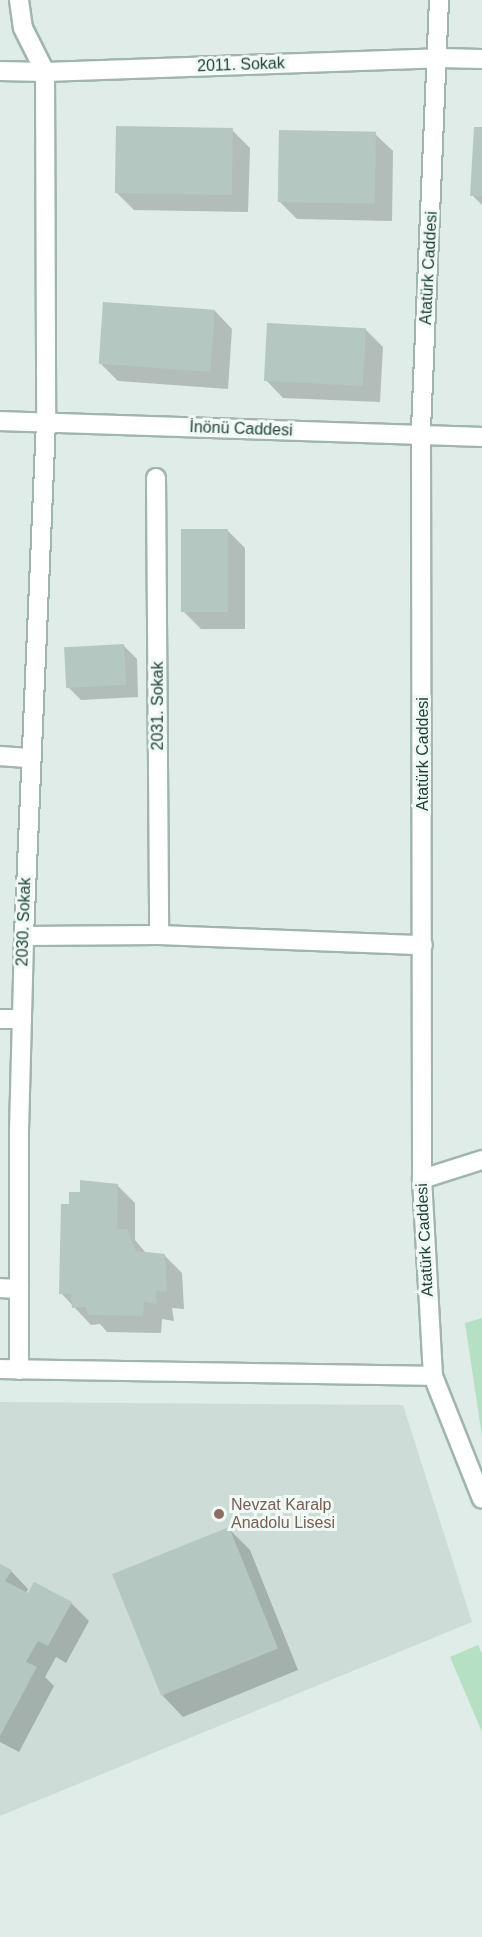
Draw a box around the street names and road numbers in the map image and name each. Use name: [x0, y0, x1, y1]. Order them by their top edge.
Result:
street label: 2011. Sokak: [197, 54, 285, 76]
street label: Atatürk Caddesi: [416, 211, 442, 325]
street label: İnönü Caddesi: [189, 418, 293, 440]
street label: 2031. Sokak: [148, 662, 168, 750]
street label: Atatürk Caddesi: [413, 697, 433, 811]
street label: 2030. Sokak: [13, 877, 35, 967]
street label: Atatürk Caddesi: [412, 1183, 438, 1297]

